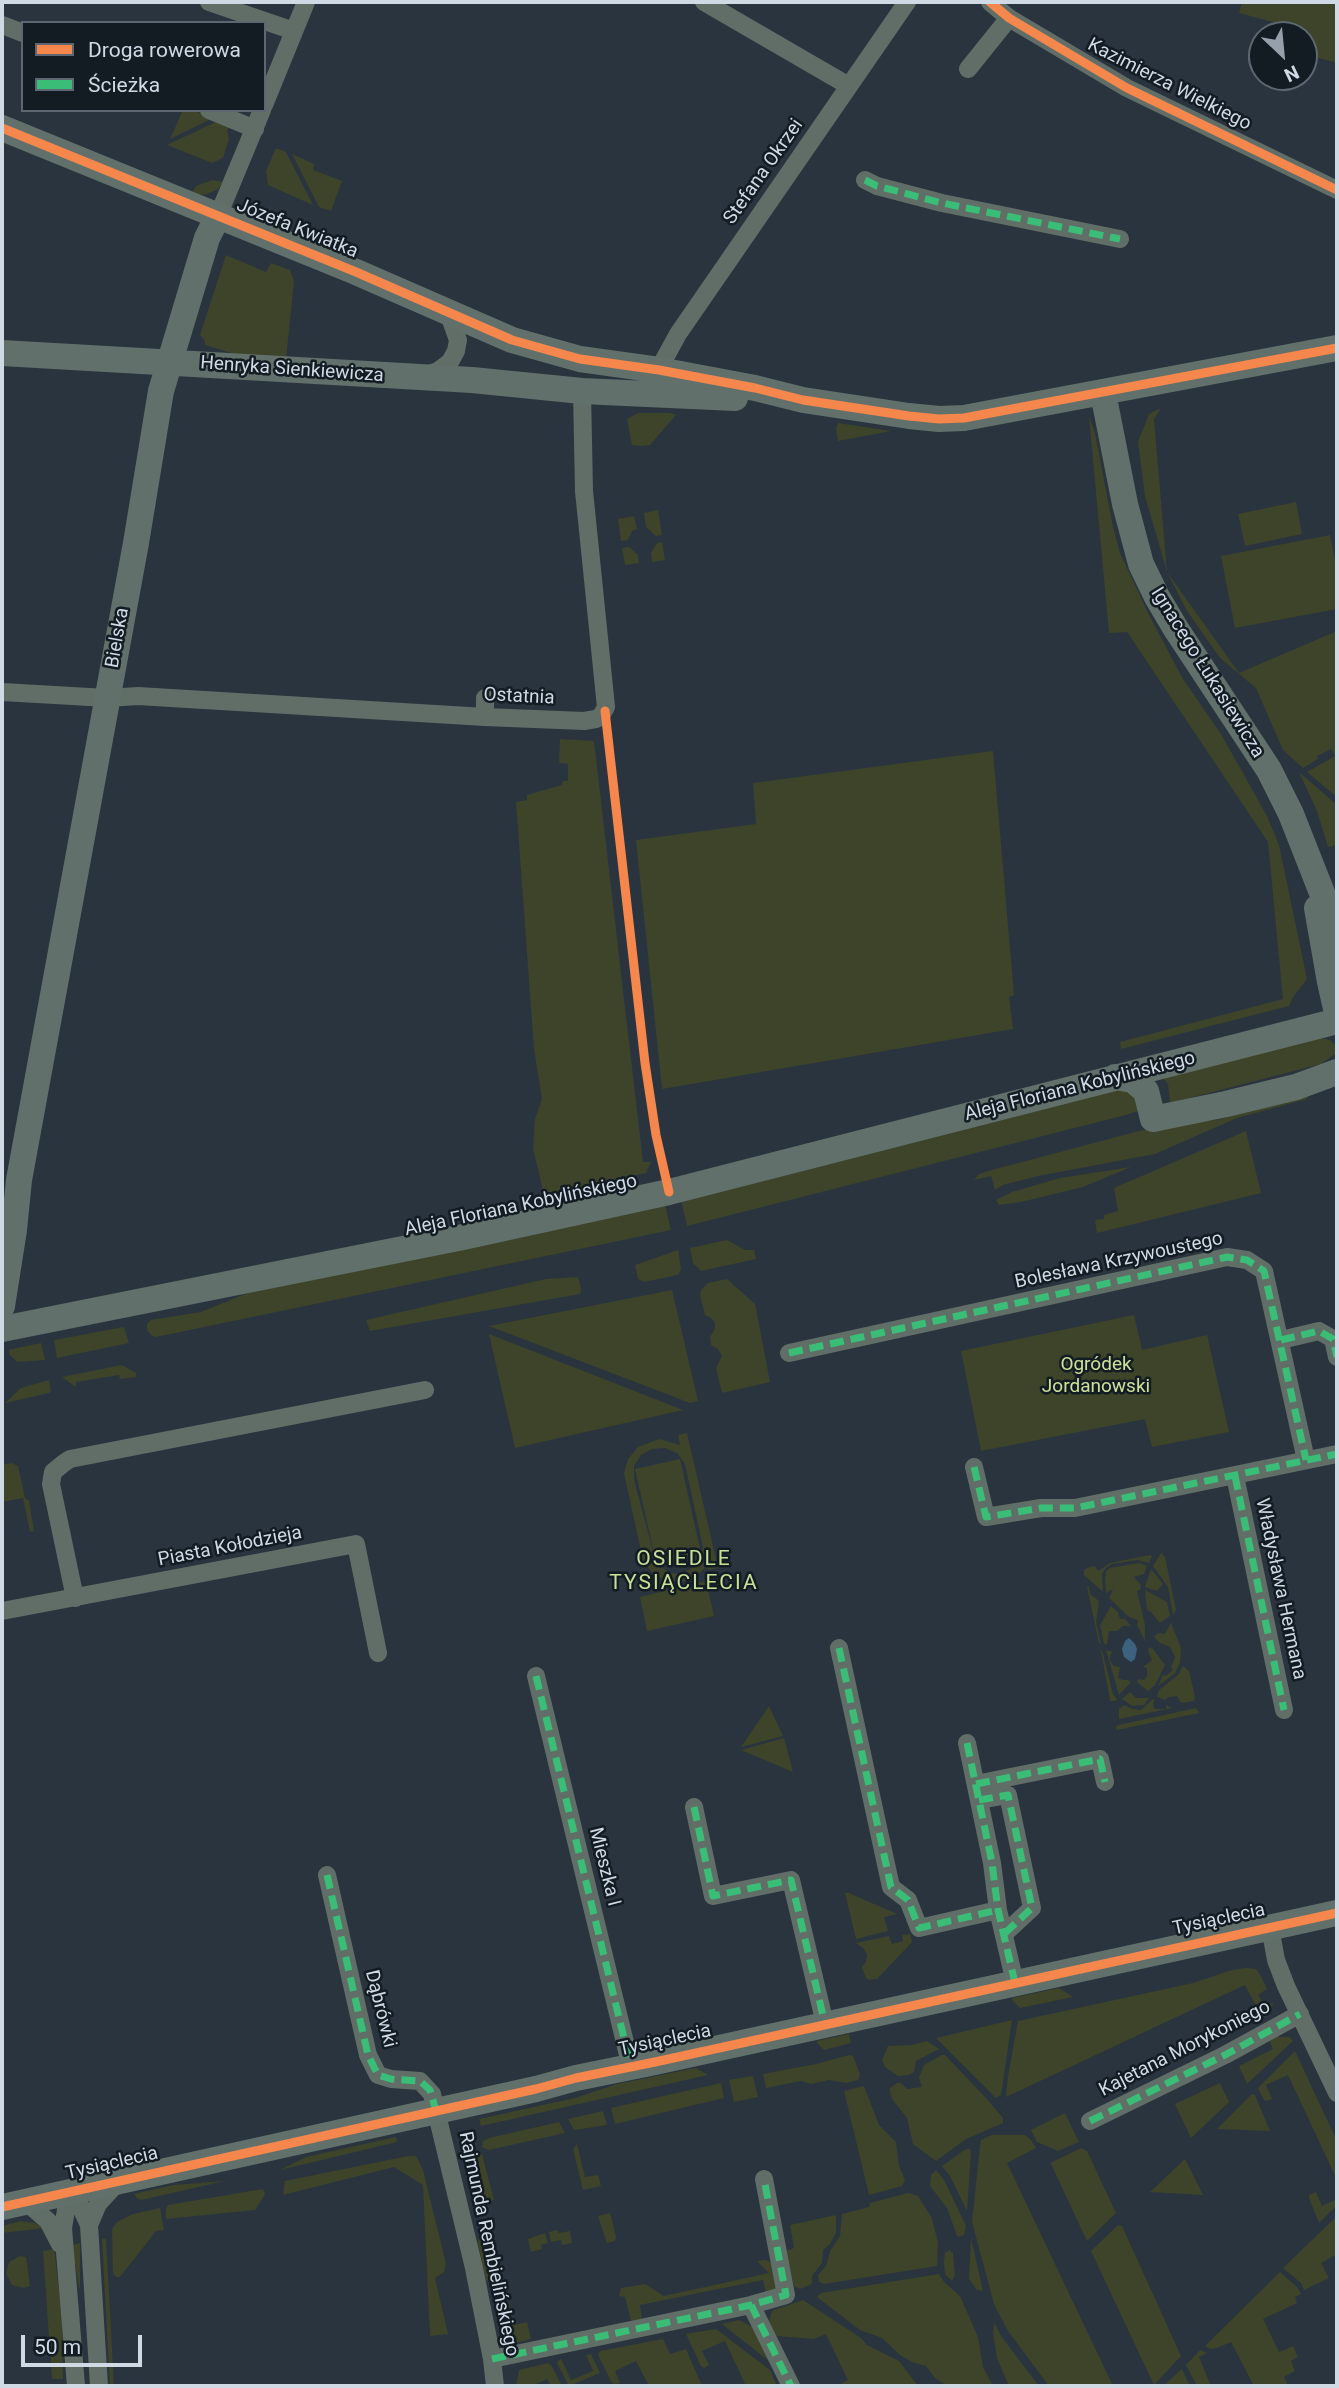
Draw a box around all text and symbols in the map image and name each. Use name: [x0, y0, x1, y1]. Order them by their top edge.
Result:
legend: [21, 21, 266, 112]
north arrow: [1248, 21, 1318, 91]
street label: Kazimierza Wielkiego: [1083, 34, 1255, 136]
text: Droga rowerowa: [88, 38, 241, 62]
text: N: [1280, 60, 1303, 87]
text: Ścieżka: [88, 73, 160, 97]
street label: Stefana Okrzei: [719, 115, 809, 229]
street label: Józefa Kwiatka: [233, 194, 361, 264]
street label: Henryka Sienkiewicza: [200, 352, 384, 388]
street label: Ignacego Łukasiewicza: [1145, 584, 1269, 762]
street label: Bielska: [101, 606, 135, 670]
street label: Ostatnia: [483, 684, 555, 710]
street label: Aleja Floriana Kobylińskiego: [962, 1047, 1198, 1127]
street label: Aleja Floriana Kobylińskiego: [403, 1170, 639, 1242]
street label: Bolesława Krzywoustego: [1013, 1228, 1225, 1294]
park label: Ogródek Jordanowski: [1042, 1354, 1150, 1398]
street label: Władysława Hermana: [1250, 1496, 1310, 1682]
street label: Piasta Kołodzieja: [156, 1522, 304, 1572]
district label: OSIEDLE TYSIĄCLECIA: [611, 1547, 757, 1597]
street label: Mieszka I: [583, 1825, 625, 1909]
street label: Tysiąclecia: [1171, 1899, 1267, 1941]
street label: Dąbrówki: [359, 1968, 401, 2050]
street label: Kajetana Morykoniego: [1096, 1996, 1274, 2102]
street label: Tysiąclecia: [617, 2020, 713, 2062]
street label: Rajmunda Rembielińskiego: [453, 2130, 523, 2358]
street label: Tysiąclecia: [64, 2142, 160, 2186]
scale bar: [24, 2322, 145, 2366]
text: 50 m: [34, 2335, 81, 2359]

